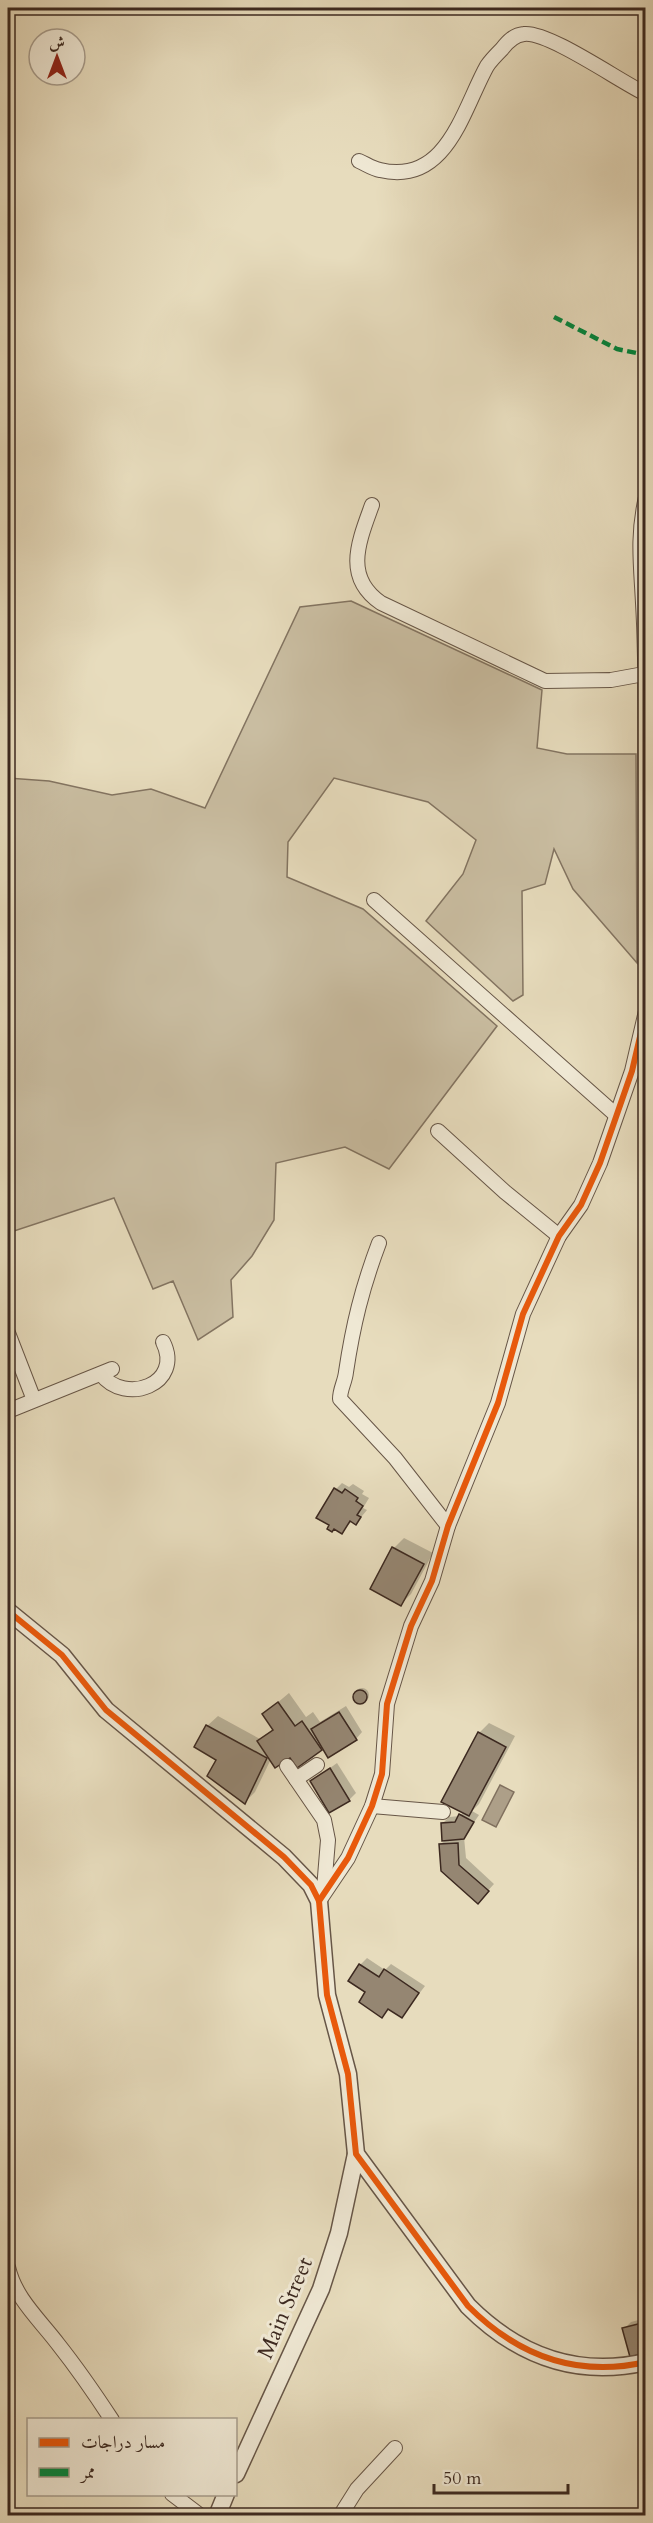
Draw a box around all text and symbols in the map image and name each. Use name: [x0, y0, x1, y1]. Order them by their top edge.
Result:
north arrow: [27, 27, 87, 87]
text: ش: [49, 32, 65, 54]
street label: Main Street: [250, 2253, 320, 2363]
legend: [27, 2418, 237, 2496]
text: مسار دراجات: [81, 2430, 165, 2455]
scale bar: [434, 2457, 568, 2495]
text: ممر: [79, 2460, 95, 2485]
text: 50 m: [443, 2466, 482, 2491]

